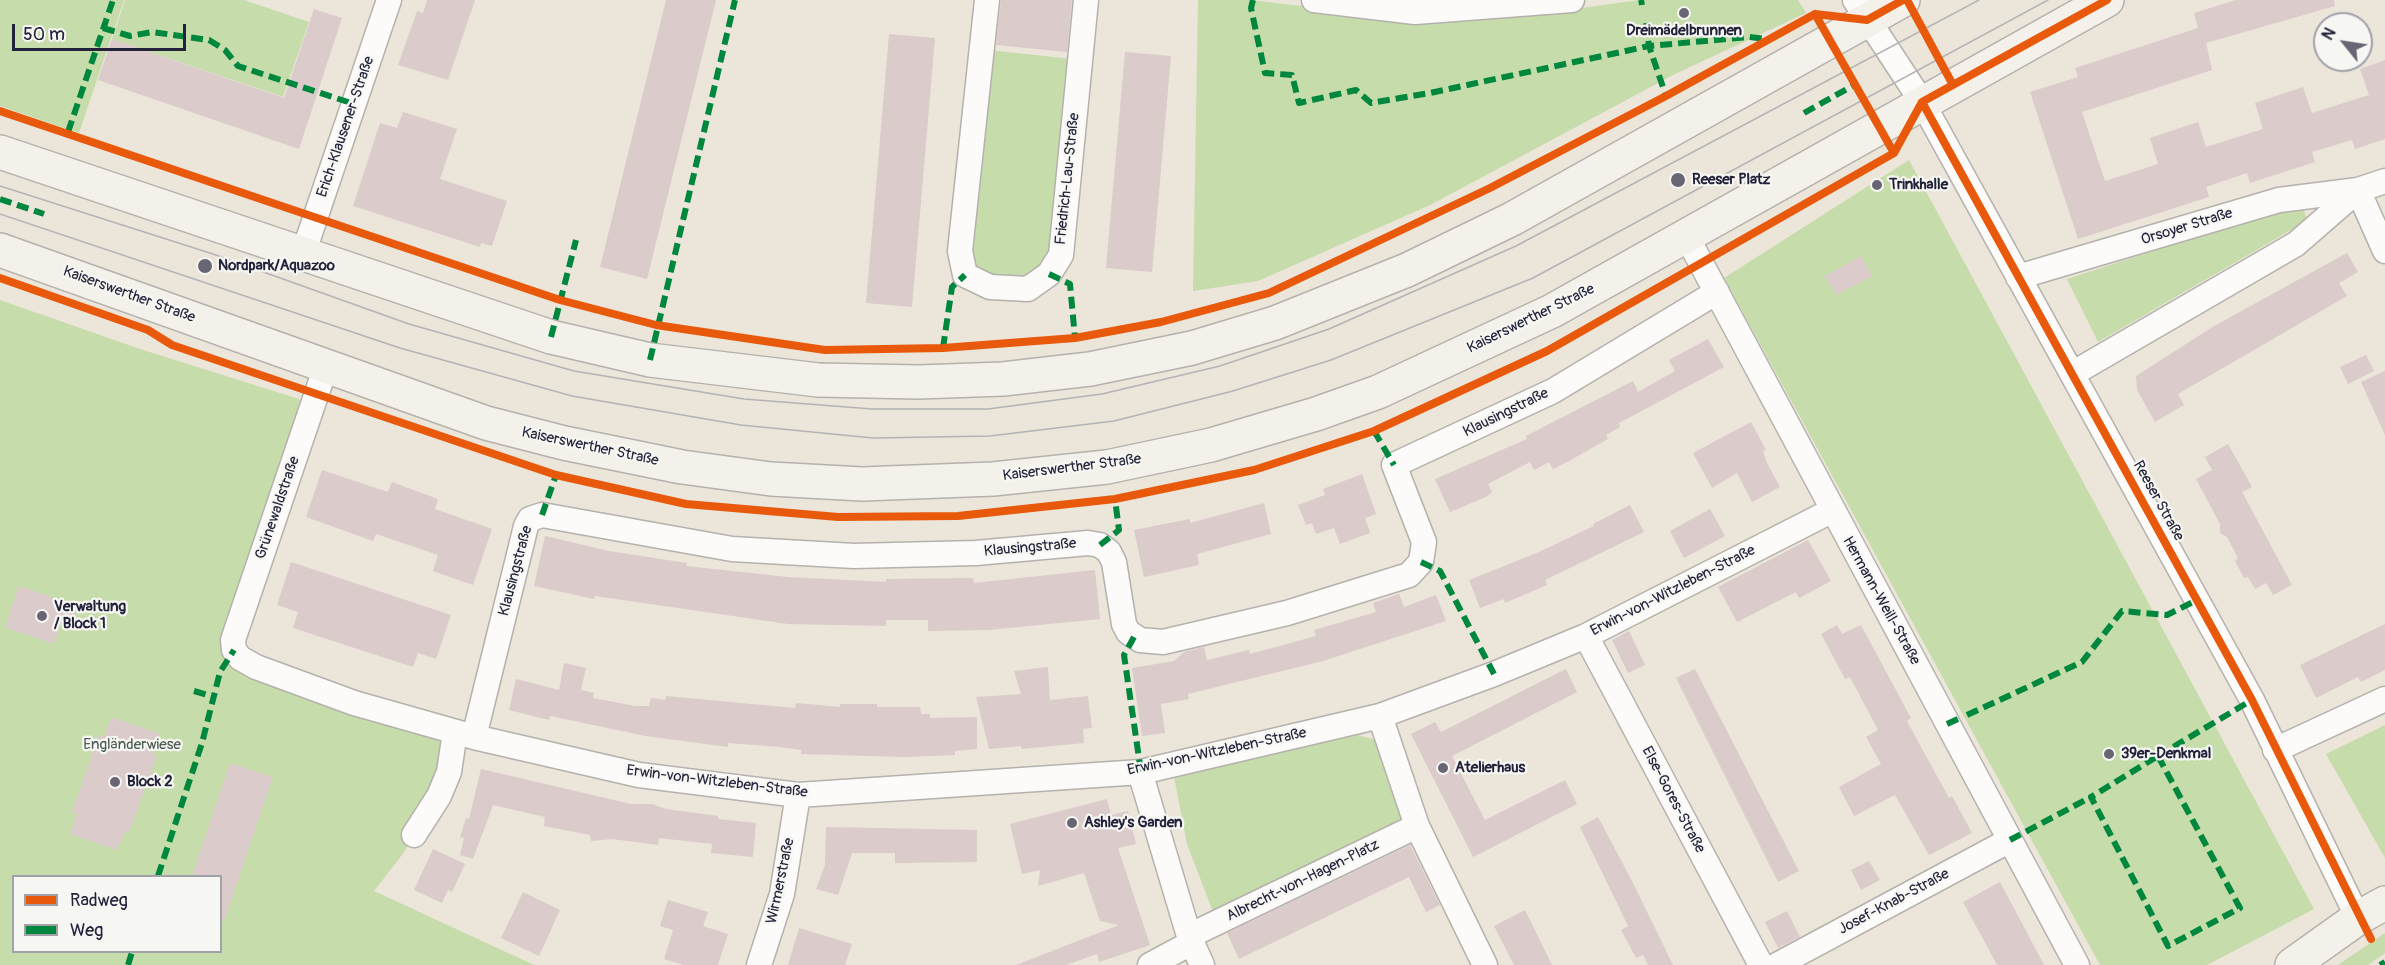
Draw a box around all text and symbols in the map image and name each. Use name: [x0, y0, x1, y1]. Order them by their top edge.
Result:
marker: Dreimädelbrunnen: [1677, 6, 1691, 20]
scale bar: [15, 12, 189, 50]
north arrow: [2313, 12, 2373, 72]
place label: Dreimädelbrunnen: [1626, 22, 1742, 40]
text: 50 m: [23, 23, 65, 46]
text: N: [2318, 24, 2341, 44]
street label: Erich-Klausener-Straße: [313, 54, 379, 200]
street label: Friedrich-Lau-Straße: [1052, 112, 1084, 246]
marker: Reeser Platz: [1669, 171, 1687, 189]
place label: Reeser Platz: [1692, 171, 1770, 189]
place label: Trinkhalle: [1889, 176, 1948, 194]
marker: Trinkhalle: [1870, 178, 1884, 192]
street label: Orsoyer Straße: [2139, 205, 2235, 249]
marker: Nordpark/Aquazoo: [196, 257, 214, 275]
place label: Nordpark/Aquazoo: [218, 257, 335, 275]
street label: Kaiserswerther Straße: [60, 263, 198, 327]
street label: Kaiserswerther Straße: [1464, 280, 1598, 358]
street label: Klausingstraße: [1460, 385, 1552, 441]
street label: Kaiserswerther Straße: [520, 424, 660, 470]
street label: Kaiserswerther Straße: [1002, 451, 1142, 485]
street label: Grünewaldstraße: [252, 454, 304, 562]
street label: Reeser Straße: [2129, 458, 2187, 544]
street label: Klausingstraße: [495, 524, 537, 618]
street label: Hermann-Weill-Straße: [1838, 534, 1924, 668]
street label: Klausingstraße: [983, 535, 1077, 561]
street label: Erwin-von-Witzleben-Straße: [1588, 542, 1758, 640]
place label: Verwaltung / Block 1: [54, 598, 126, 633]
marker: Verwaltung / Block 1: [35, 609, 49, 623]
street label: Erwin-von-Witzleben-Straße: [1126, 724, 1308, 780]
park label: Engländerwiese: [83, 736, 181, 754]
street label: Else-Gores-Straße: [1637, 744, 1709, 856]
place label: 39er-Denkmal: [2121, 745, 2211, 763]
marker: 39er-Denkmal: [2102, 747, 2116, 761]
place label: Atelierhaus: [1455, 759, 1525, 777]
marker: Atelierhaus: [1436, 761, 1450, 775]
street label: Erwin-von-Witzleben-Straße: [625, 762, 809, 802]
place label: Block 2: [127, 773, 173, 791]
marker: Block 2: [108, 775, 122, 789]
place label: Ashley's Garden: [1084, 814, 1183, 832]
marker: Ashley's Garden: [1065, 816, 1079, 830]
street label: Wirmerstraße: [763, 836, 799, 926]
street label: Albrecht-von-Hagen-Platz: [1224, 836, 1382, 926]
street label: Josef-Knab-Straße: [1836, 865, 1952, 939]
legend: [12, 875, 222, 953]
text: Radweg: [70, 889, 128, 912]
text: Weg: [70, 919, 103, 942]

